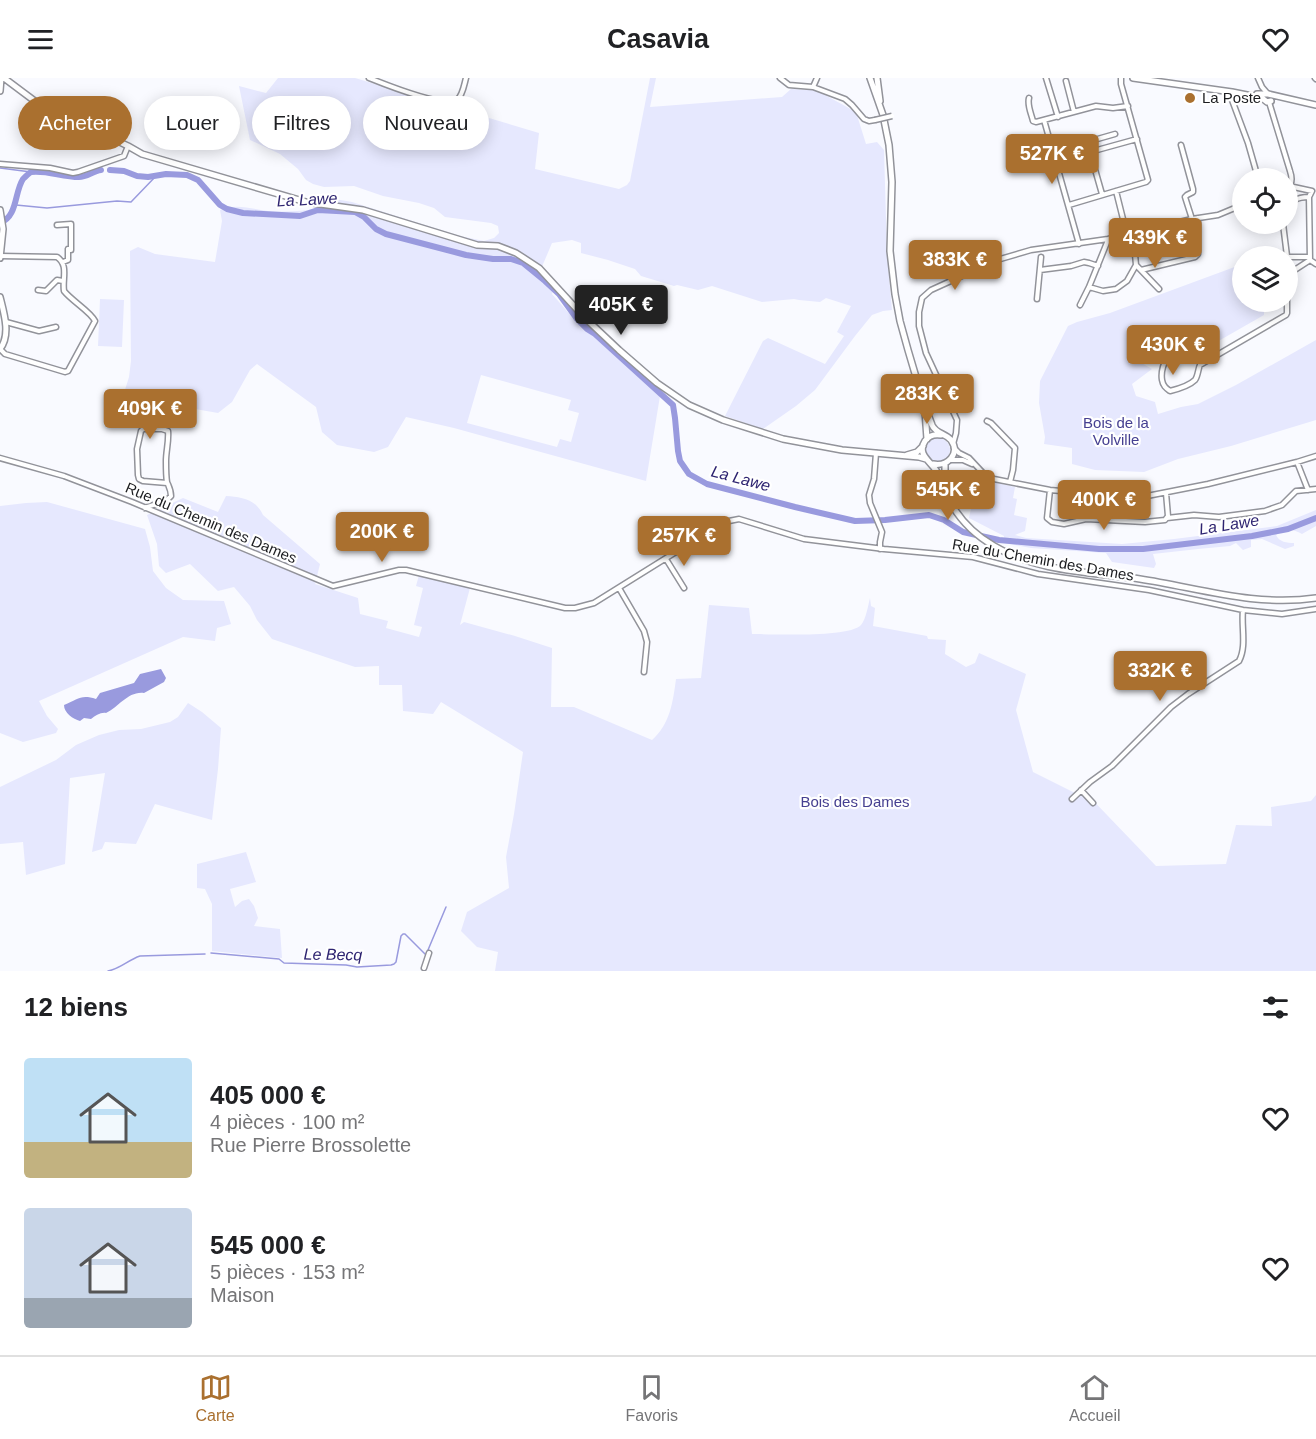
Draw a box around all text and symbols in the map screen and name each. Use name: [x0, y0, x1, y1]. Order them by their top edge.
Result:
icon: menu: [24, 23, 57, 56]
icon: heart: [1259, 23, 1292, 56]
text: Casavia: [607, 24, 709, 54]
place label: La Poste: [1202, 89, 1261, 106]
marker: La Poste: [1183, 91, 1197, 105]
chip: Acheter: [18, 96, 132, 150]
chip: Louer: [144, 96, 240, 150]
chip: Filtres: [252, 96, 351, 150]
chip: Nouveau: [363, 96, 489, 150]
pin: 527K €: [1003, 134, 1101, 185]
text: 527K €: [1020, 142, 1084, 164]
map controls: [1232, 168, 1298, 312]
button: locate: [1232, 168, 1298, 234]
water label: La Lawe: [276, 189, 338, 210]
pin: 439K €: [1106, 218, 1204, 269]
text: 439K €: [1123, 226, 1187, 248]
pin: 383K €: [906, 240, 1004, 291]
button: layers: [1232, 246, 1298, 312]
text: 383K €: [923, 248, 987, 270]
pin: 405K €: [572, 285, 670, 336]
text: 405K €: [589, 293, 653, 315]
pin: 430K €: [1124, 325, 1222, 376]
text: 430K €: [1141, 333, 1205, 355]
pin: 283K €: [878, 374, 976, 425]
text: 283K €: [895, 382, 959, 404]
pin: 409K €: [101, 389, 199, 440]
text: 409K €: [118, 397, 182, 419]
park label: Bois de la Volville: [1083, 414, 1150, 448]
water label: La Lawe: [709, 462, 772, 495]
pin: 545K €: [899, 470, 997, 521]
text: 545K €: [916, 478, 980, 500]
street label: Rue du Chemin des Dames: [123, 479, 299, 566]
pin: 400K €: [1055, 480, 1153, 531]
text: 400K €: [1072, 488, 1136, 510]
water label: La Lawe: [1198, 511, 1260, 538]
pin: 200K €: [333, 512, 431, 563]
pin: 257K €: [635, 516, 733, 567]
text: 200K €: [350, 520, 414, 542]
text: 257K €: [652, 524, 716, 546]
street label: Rue du Chemin des Dames: [951, 535, 1135, 584]
pin: 332K €: [1111, 651, 1209, 702]
text: 332K €: [1128, 659, 1192, 681]
park label: Bois des Dames: [800, 793, 910, 810]
water label: Le Becq: [303, 945, 363, 964]
icon: filters: [1259, 991, 1292, 1024]
text: 12 biens: [24, 992, 128, 1022]
text: 405 000 €: [210, 1080, 326, 1110]
icon: home: [72, 1082, 144, 1154]
icon: heart: [1259, 1102, 1292, 1135]
text: 4 pièces · 100 m²: [210, 1111, 365, 1133]
text: Rue Pierre Brossolette: [210, 1134, 411, 1156]
text: 545 000 €: [210, 1230, 326, 1260]
icon: home: [72, 1232, 144, 1304]
icon: heart: [1259, 1252, 1292, 1285]
text: 5 pièces · 153 m²: [210, 1261, 365, 1283]
text: Maison: [210, 1284, 274, 1306]
tab: Carte: [195, 1371, 235, 1425]
tab: Favoris: [626, 1371, 678, 1425]
tab: Accueil: [1069, 1371, 1121, 1425]

